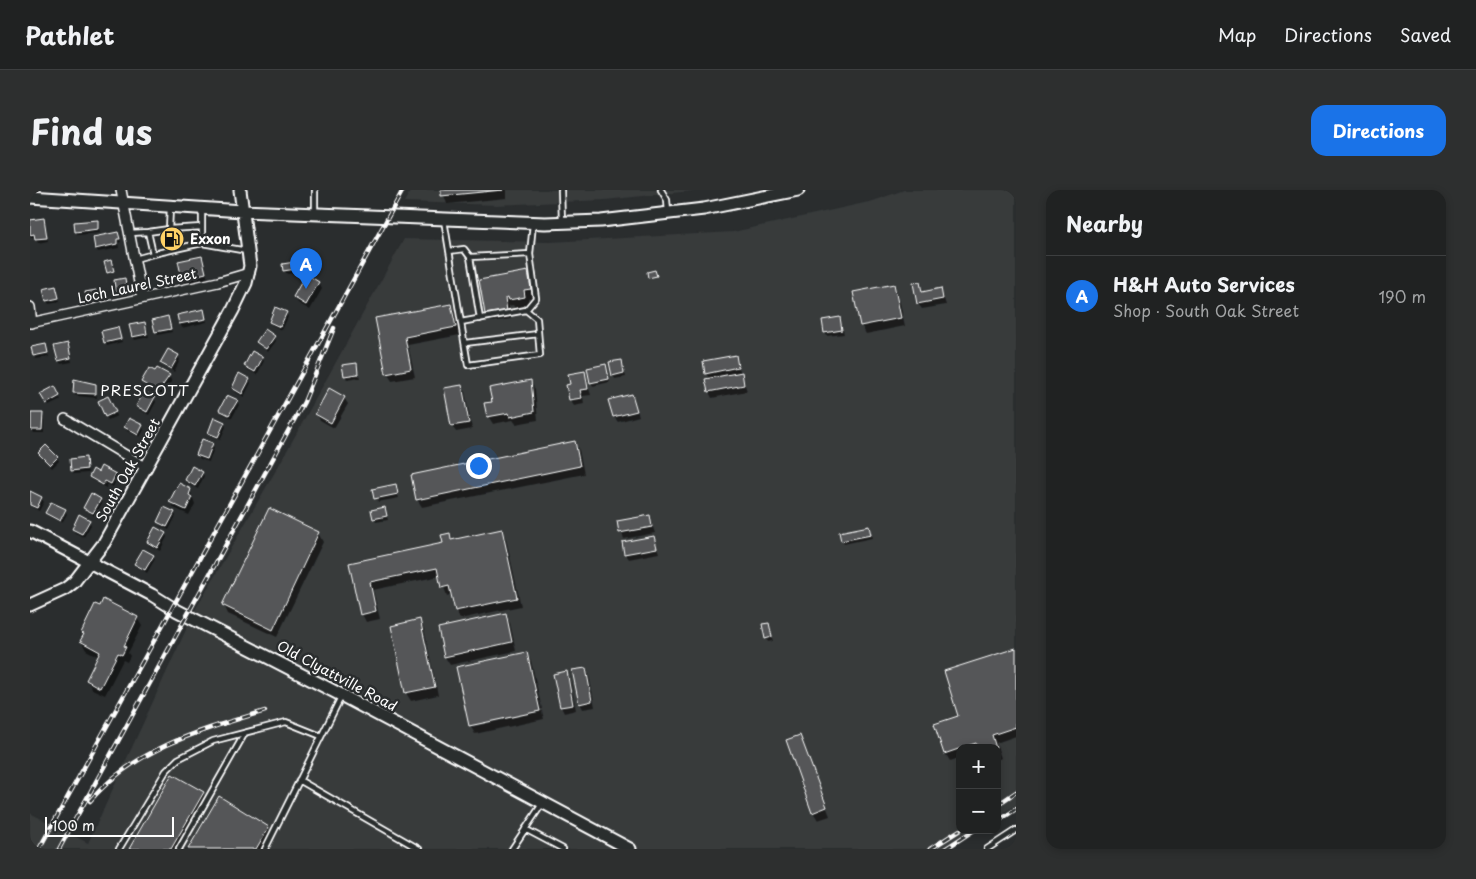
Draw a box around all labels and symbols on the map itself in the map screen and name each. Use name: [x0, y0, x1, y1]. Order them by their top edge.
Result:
fuel station icon: Exxon: [159, 226, 185, 252]
place label: Exxon: [190, 228, 231, 249]
pin: A: [290, 248, 322, 289]
street label: Loch Laurel Street: [75, 263, 199, 308]
district label: PRESCOTT: [100, 378, 190, 401]
street label: South Oak Street: [90, 414, 165, 525]
your location: [466, 453, 492, 479]
street label: Old Clyattville Road: [273, 635, 401, 716]
scale bar: [45, 814, 174, 837]

